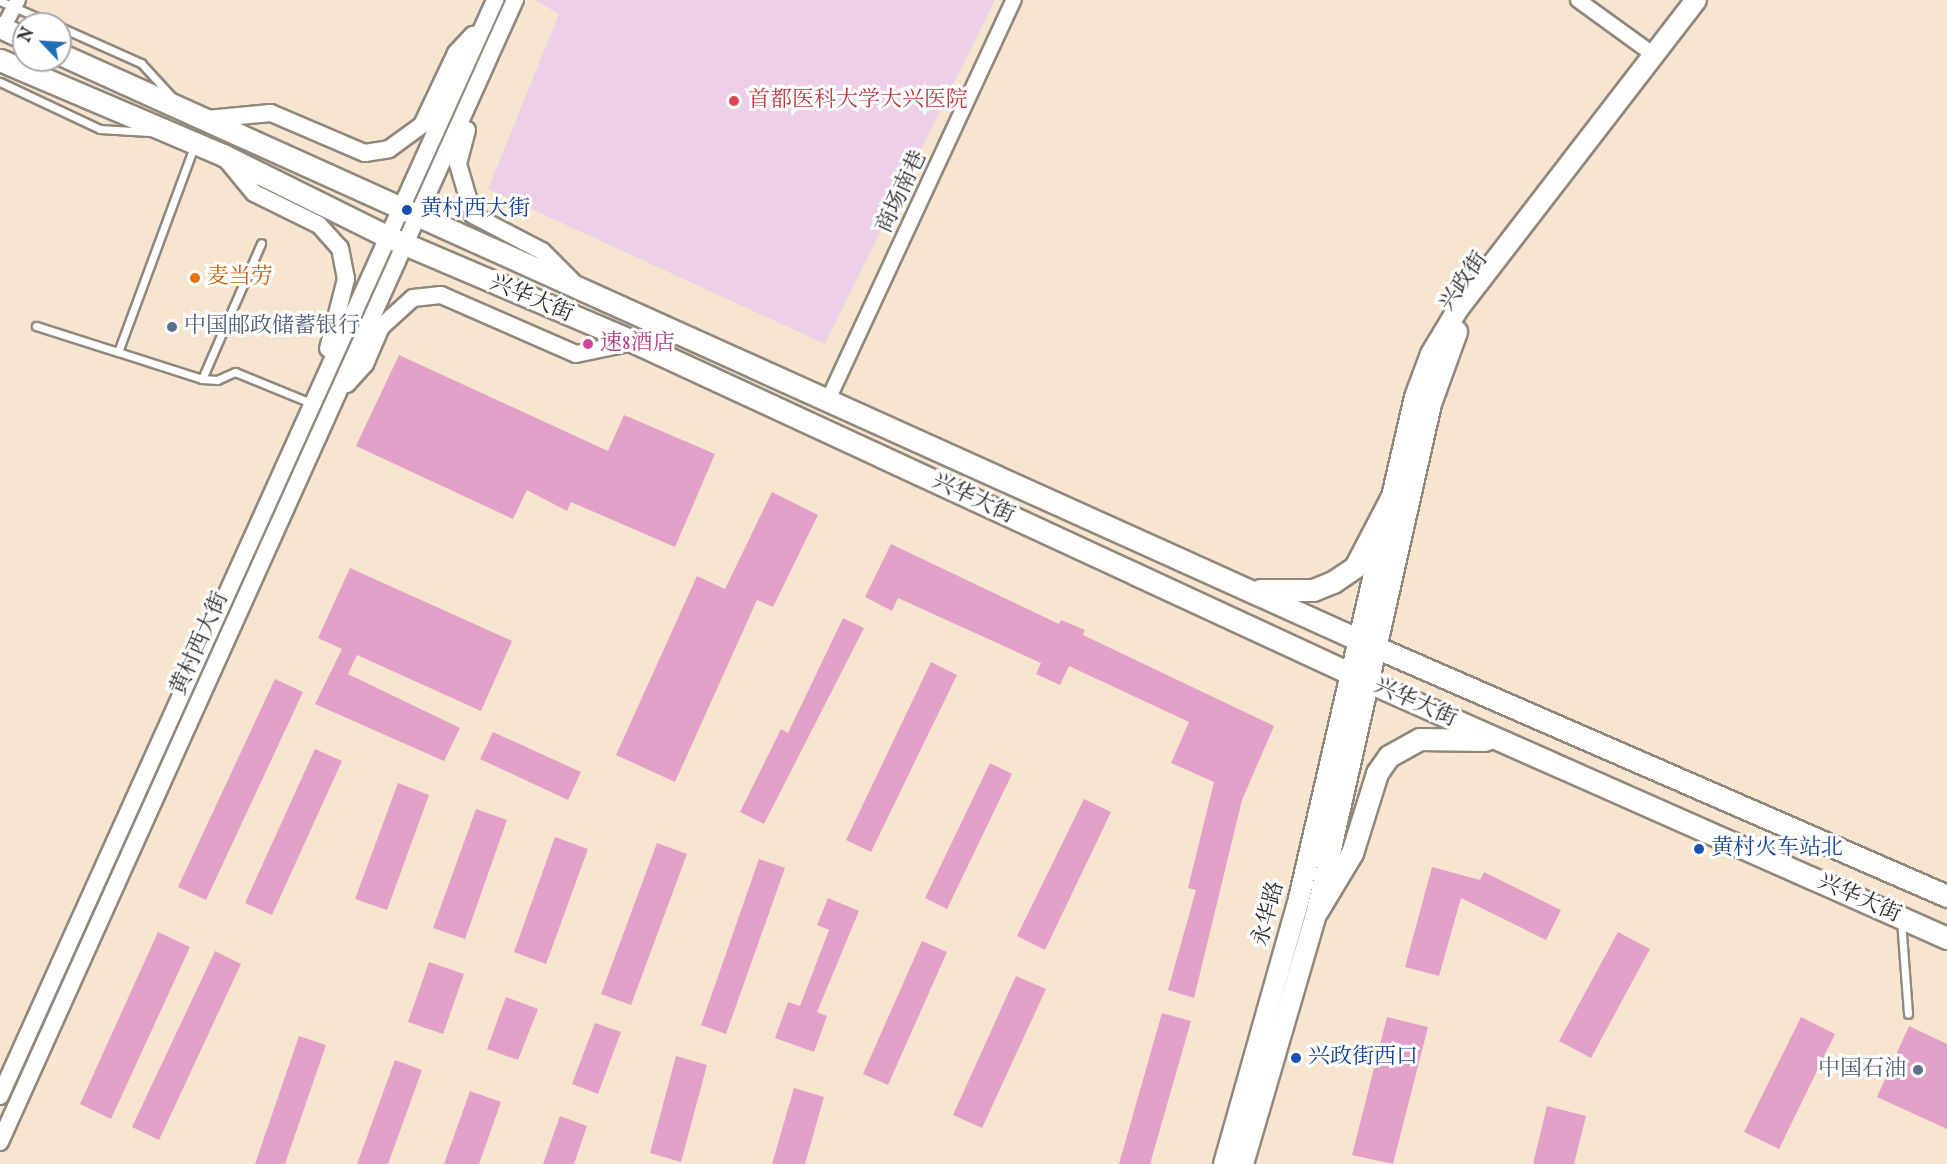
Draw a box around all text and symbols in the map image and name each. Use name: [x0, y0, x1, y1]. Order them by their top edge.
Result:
north arrow: [12, 12, 72, 72]
text: N: [16, 25, 39, 46]
place label: 首都医科大学大兴医院: [748, 88, 968, 114]
marker: 首都医科大学大兴医院: [725, 92, 743, 110]
street label: 商场南巷: [871, 147, 933, 237]
place label: 黄村西大街: [420, 197, 530, 223]
marker: 黄村西大街: [398, 201, 416, 219]
street label: 兴政街: [1434, 247, 1494, 317]
place label: 麦当劳: [207, 265, 273, 291]
street label: 兴华大街: [485, 270, 577, 328]
marker: 麦当劳: [188, 271, 202, 285]
place label: 中国邮政储蓄银行: [184, 314, 360, 340]
marker: 中国邮政储蓄银行: [165, 320, 179, 334]
place label: 速8酒店: [600, 331, 675, 357]
marker: 速8酒店: [581, 337, 595, 351]
street label: 兴华大街: [928, 468, 1018, 530]
street label: 黄村西大街: [166, 588, 234, 700]
street label: 兴华大街: [1369, 673, 1461, 733]
place label: 黄村火车站北: [1711, 836, 1843, 862]
marker: 黄村火车站北: [1692, 842, 1706, 856]
street label: 兴华大街: [1813, 869, 1905, 929]
street label: 永华路: [1248, 879, 1290, 949]
place label: 兴政街西口: [1308, 1045, 1418, 1071]
marker: 兴政街西口: [1289, 1051, 1303, 1065]
place label: 中国石油: [1818, 1057, 1906, 1083]
marker: 中国石油: [1911, 1063, 1925, 1077]

